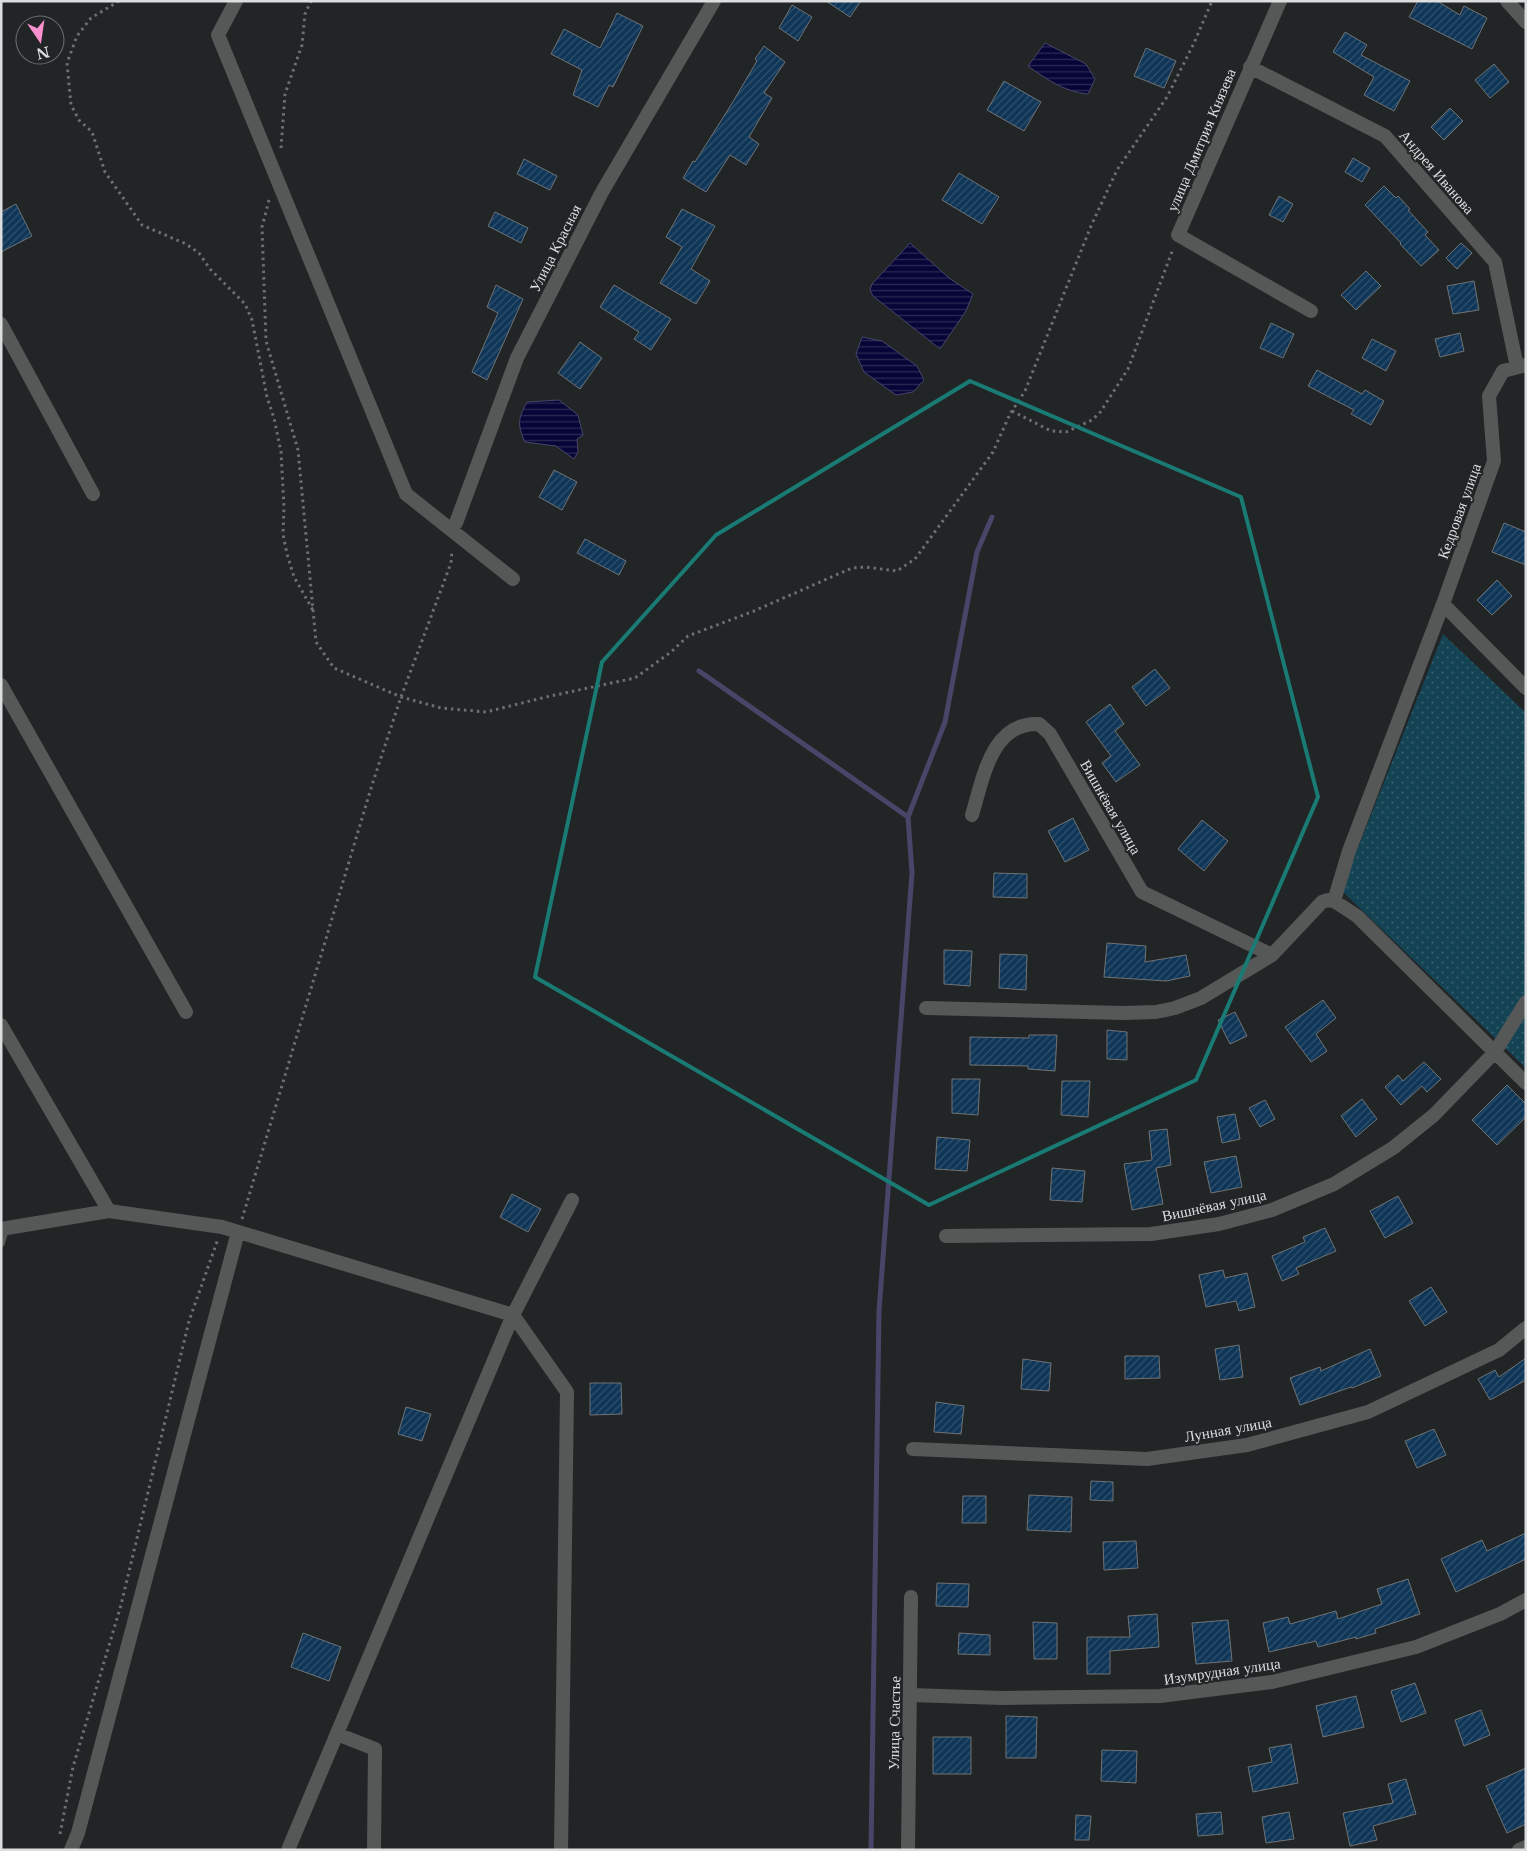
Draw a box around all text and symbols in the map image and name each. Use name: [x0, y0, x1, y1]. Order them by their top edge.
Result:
north arrow: [15, 15, 65, 65]
text: N: [34, 42, 51, 63]
street label: улица Дмитрия Князева: [1162, 65, 1240, 214]
street label: Андрея Иванова: [1395, 126, 1479, 218]
street label: Улица Красная: [525, 201, 585, 295]
street label: Кедровая улица: [1433, 460, 1485, 561]
street label: Вишнёвая улица: [1076, 756, 1146, 858]
street label: Вишнёвая улица: [1160, 1185, 1268, 1225]
street label: Лунная улица: [1183, 1412, 1273, 1446]
street label: Изумрудная улица: [1162, 1653, 1282, 1689]
street label: Улица Счастье: [884, 1675, 904, 1770]

